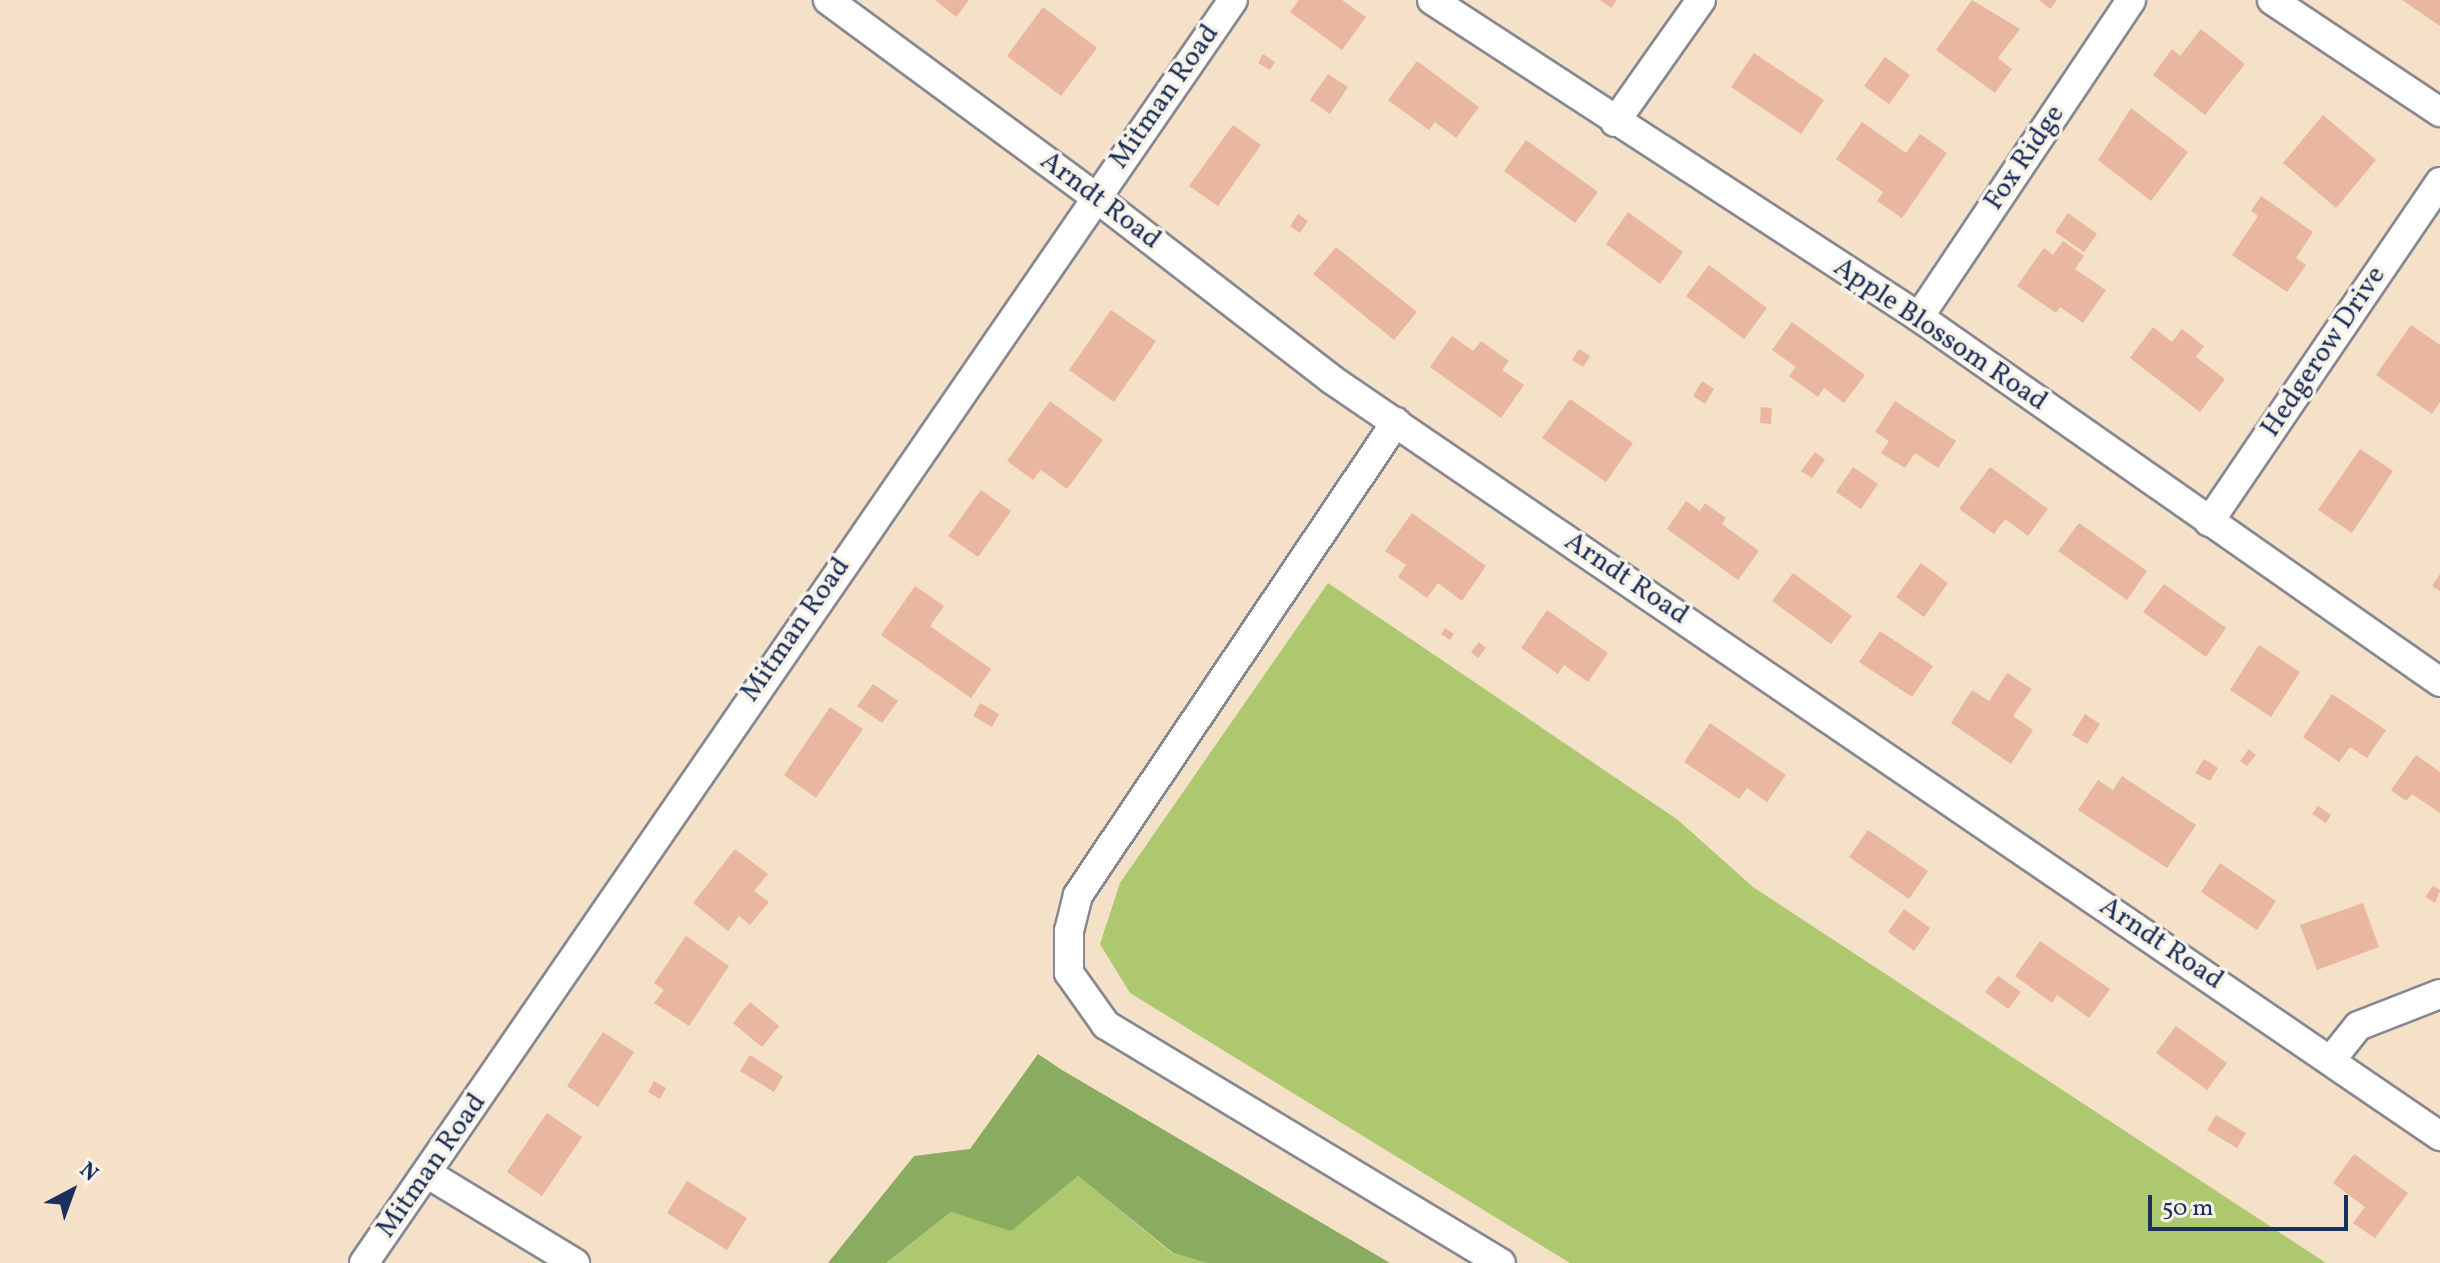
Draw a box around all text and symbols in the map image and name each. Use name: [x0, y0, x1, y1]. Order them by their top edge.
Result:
street label: Mitman Road: [1103, 18, 1227, 176]
street label: Fox Ridge: [1978, 99, 2072, 217]
street label: Arndt Road: [1033, 145, 1167, 257]
street label: Apple Blossom Road: [1827, 251, 2053, 419]
street label: Hedgerow Drive: [2254, 260, 2394, 444]
street label: Arndt Road: [1557, 525, 1695, 633]
street label: Mitman Road: [734, 551, 858, 709]
street label: Arndt Road: [2092, 890, 2230, 998]
street label: Mitman Road: [370, 1087, 494, 1245]
north arrow: [32, 1151, 112, 1231]
text: N: [72, 1156, 104, 1189]
scale bar: [2152, 1179, 2352, 1229]
text: 50 m: [2162, 1192, 2214, 1226]

